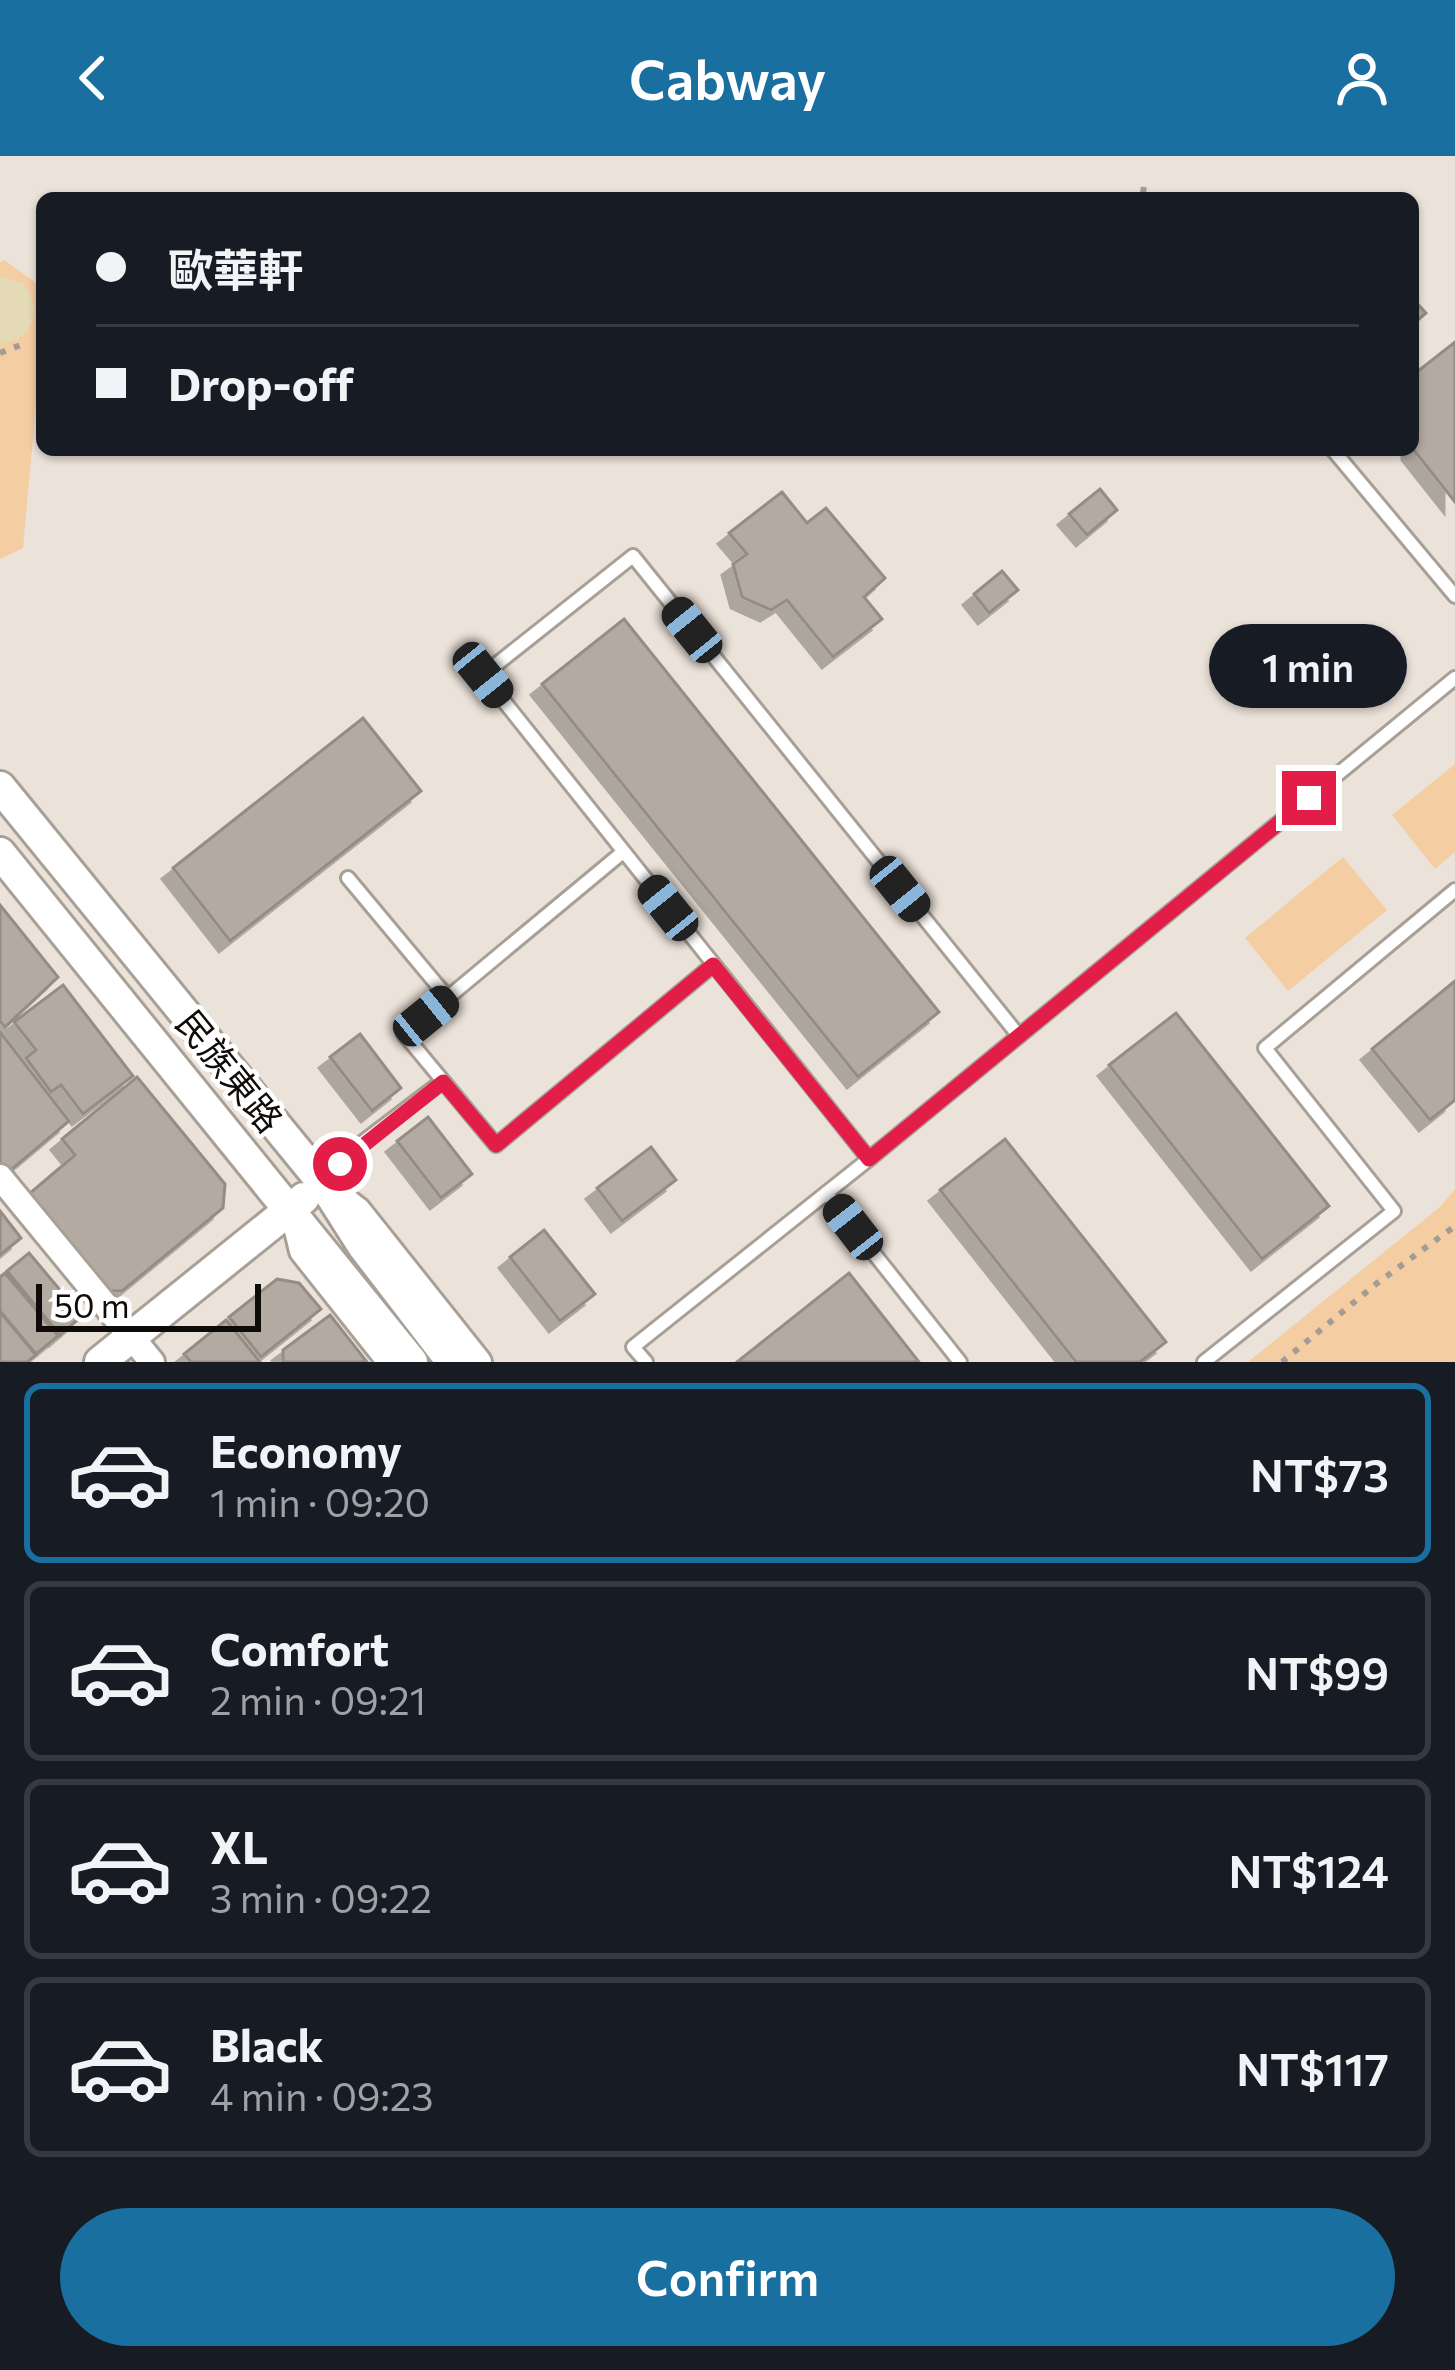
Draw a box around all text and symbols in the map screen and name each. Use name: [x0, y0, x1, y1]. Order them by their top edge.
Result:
icon: back: [60, 45, 126, 111]
text: Cabway: [629, 45, 826, 111]
icon: person: [1329, 45, 1395, 111]
text: 歐華軒: [168, 241, 303, 296]
text: Drop-off: [168, 355, 354, 410]
car: [655, 591, 729, 669]
callout: 1 min: [1210, 624, 1408, 708]
car: [446, 636, 520, 714]
text: 1 min: [1262, 642, 1354, 690]
route end: [1282, 771, 1336, 825]
car: [863, 850, 937, 928]
car: [631, 869, 705, 947]
car: [387, 979, 465, 1053]
street label: 民族東路: [169, 1000, 293, 1140]
route start: [313, 1137, 367, 1191]
car: [817, 1188, 889, 1266]
scale bar: [36, 1278, 261, 1331]
text: 50 m: [54, 1284, 130, 1325]
icon: car: [66, 1419, 174, 1527]
text: Economy: [210, 1422, 402, 1477]
text: NT$73: [1250, 1446, 1389, 1501]
text: 1 min · 09:20: [210, 1477, 430, 1525]
icon: car: [66, 1617, 174, 1725]
text: Comfort: [210, 1620, 389, 1675]
text: NT$99: [1245, 1644, 1389, 1699]
text: 2 min · 09:21: [210, 1675, 426, 1723]
icon: car: [66, 1815, 174, 1923]
text: XL: [210, 1818, 268, 1873]
text: NT$124: [1228, 1842, 1389, 1897]
text: 3 min · 09:22: [210, 1873, 432, 1921]
icon: car: [66, 2013, 174, 2121]
text: Black: [210, 2016, 323, 2071]
text: NT$117: [1236, 2040, 1389, 2095]
text: 4 min · 09:23: [210, 2071, 434, 2119]
button: Confirm: [60, 2208, 1395, 2346]

